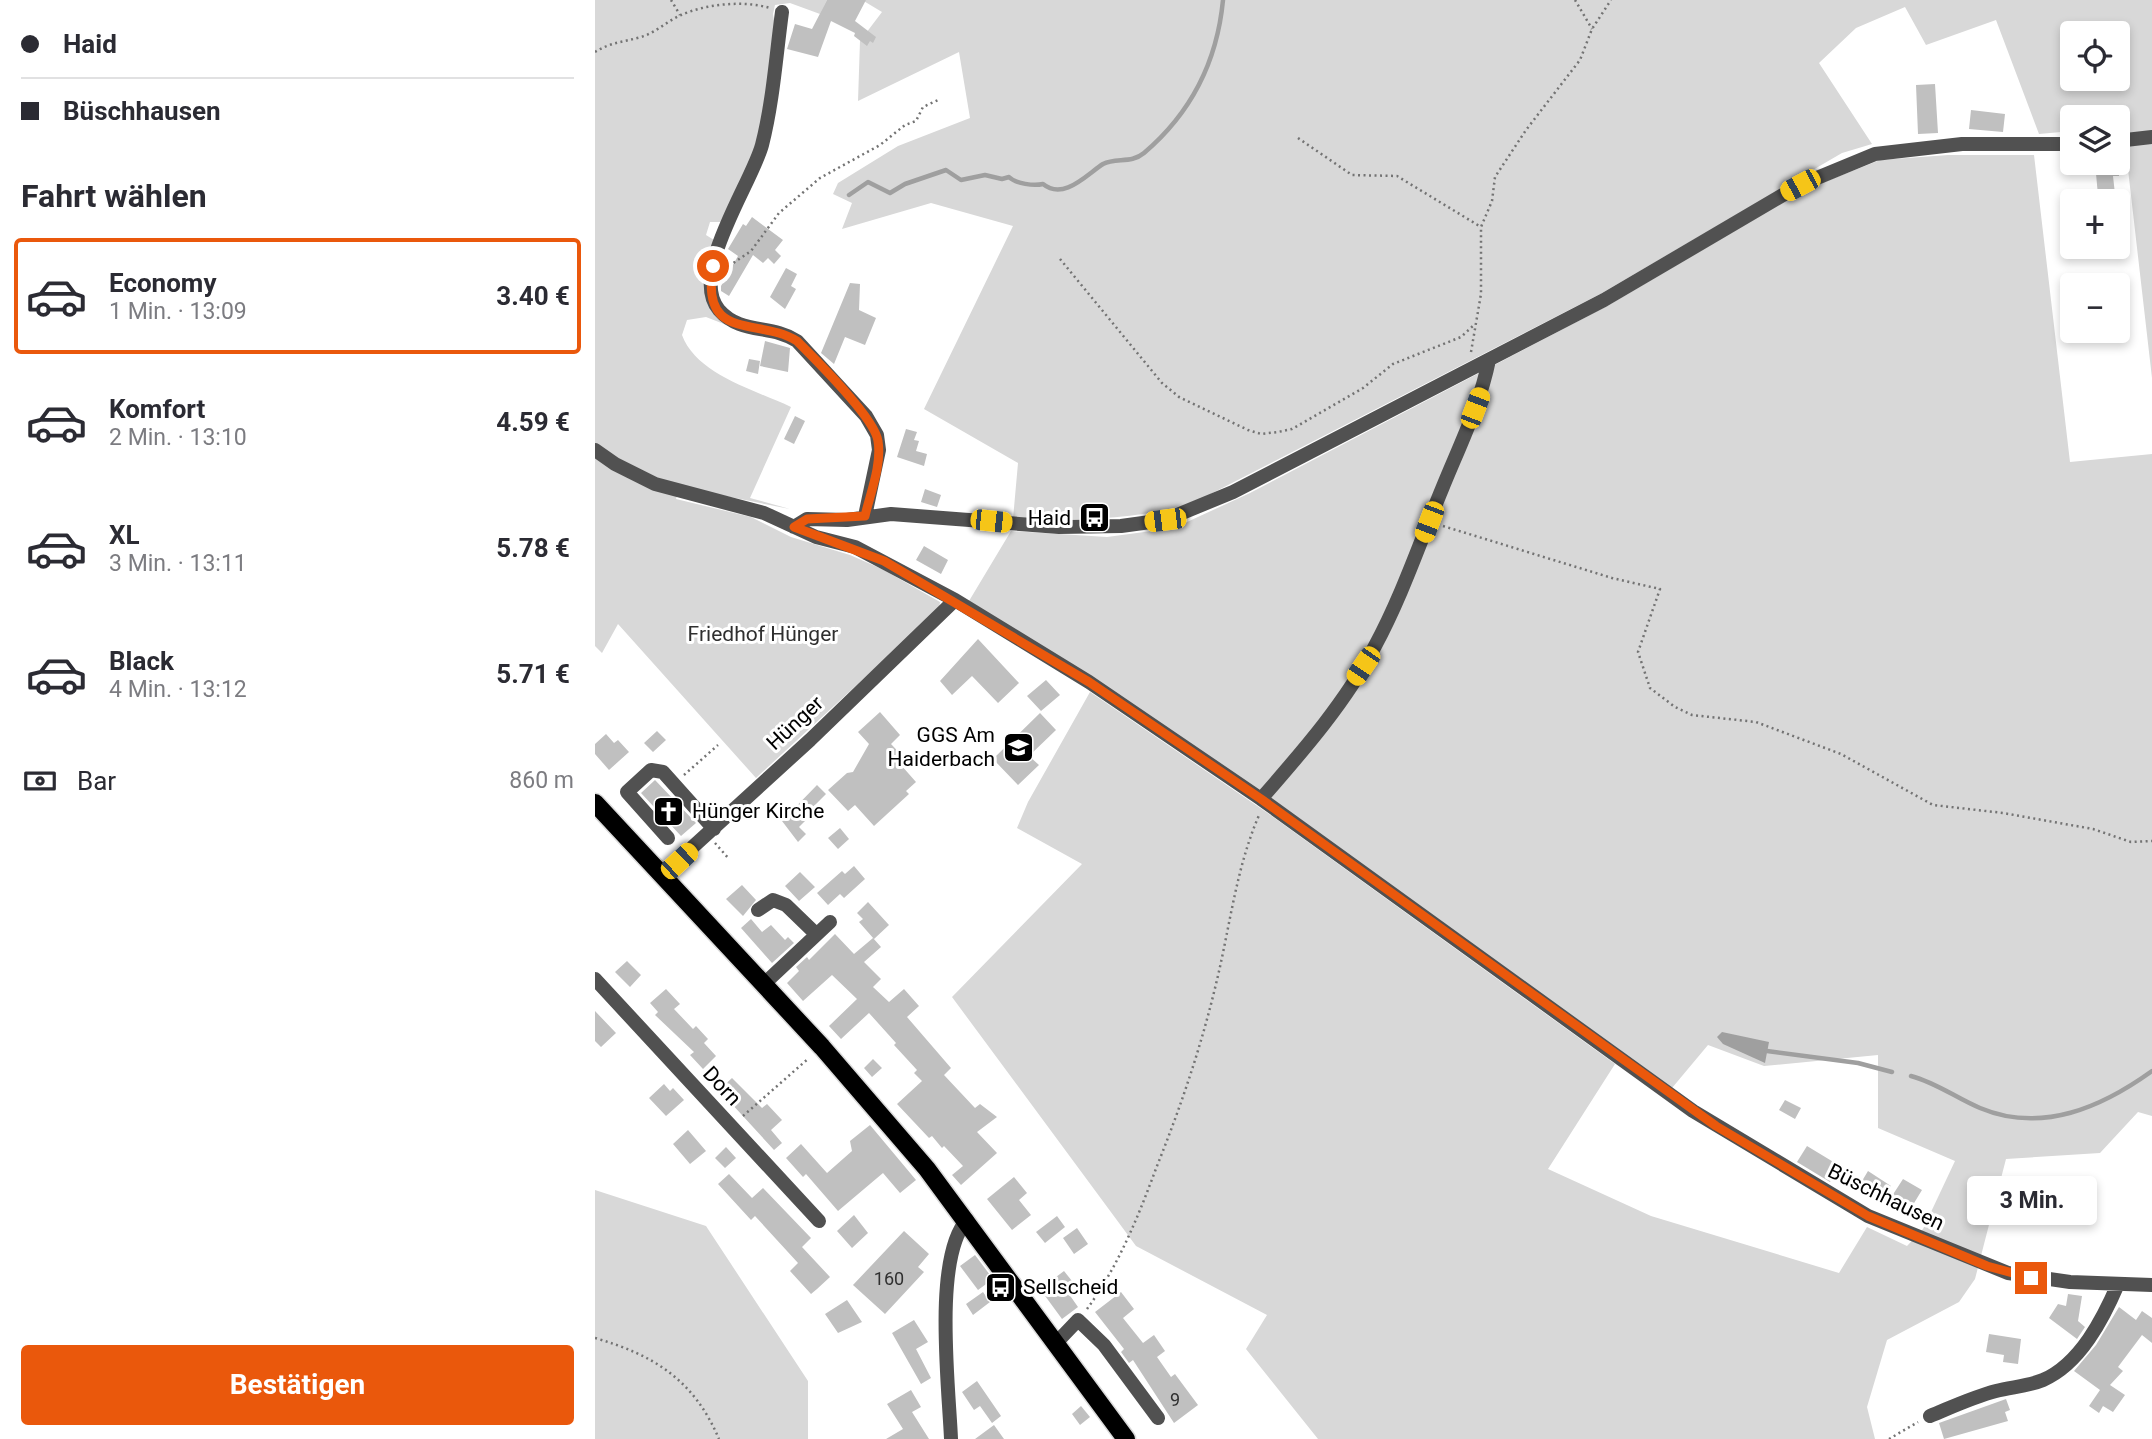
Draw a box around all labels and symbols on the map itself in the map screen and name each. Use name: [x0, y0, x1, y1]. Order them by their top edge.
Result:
car: [1777, 166, 1824, 204]
route start: [697, 250, 729, 282]
car: [1458, 385, 1493, 431]
car: [1412, 499, 1447, 545]
bus stop icon: Haid: [1077, 501, 1111, 535]
place label: Haid: [1028, 506, 1071, 530]
car: [1143, 507, 1188, 533]
car: [970, 508, 1013, 534]
park label: Friedhof Hünger: [688, 622, 838, 646]
car: [1343, 643, 1384, 689]
street label: Hünger: [762, 691, 828, 755]
place label: GGS Am Haiderbach: [888, 723, 995, 771]
school or university icon: GGS Am Haiderbach: [1001, 730, 1035, 764]
church icon: Hünger Kirche: [652, 794, 686, 828]
place label: Hünger Kirche: [692, 799, 824, 823]
car: [657, 839, 702, 883]
street label: Dorn: [698, 1062, 746, 1110]
street label: Büschhausen: [1824, 1159, 1948, 1235]
callout: 3 Min.: [1966, 1176, 2096, 1226]
route end: [2015, 1262, 2047, 1294]
house number: 160: [874, 1268, 904, 1289]
bus stop icon: Sellscheid: [983, 1270, 1017, 1304]
place label: Sellscheid: [1023, 1275, 1118, 1299]
house number: 9: [1170, 1389, 1180, 1410]

